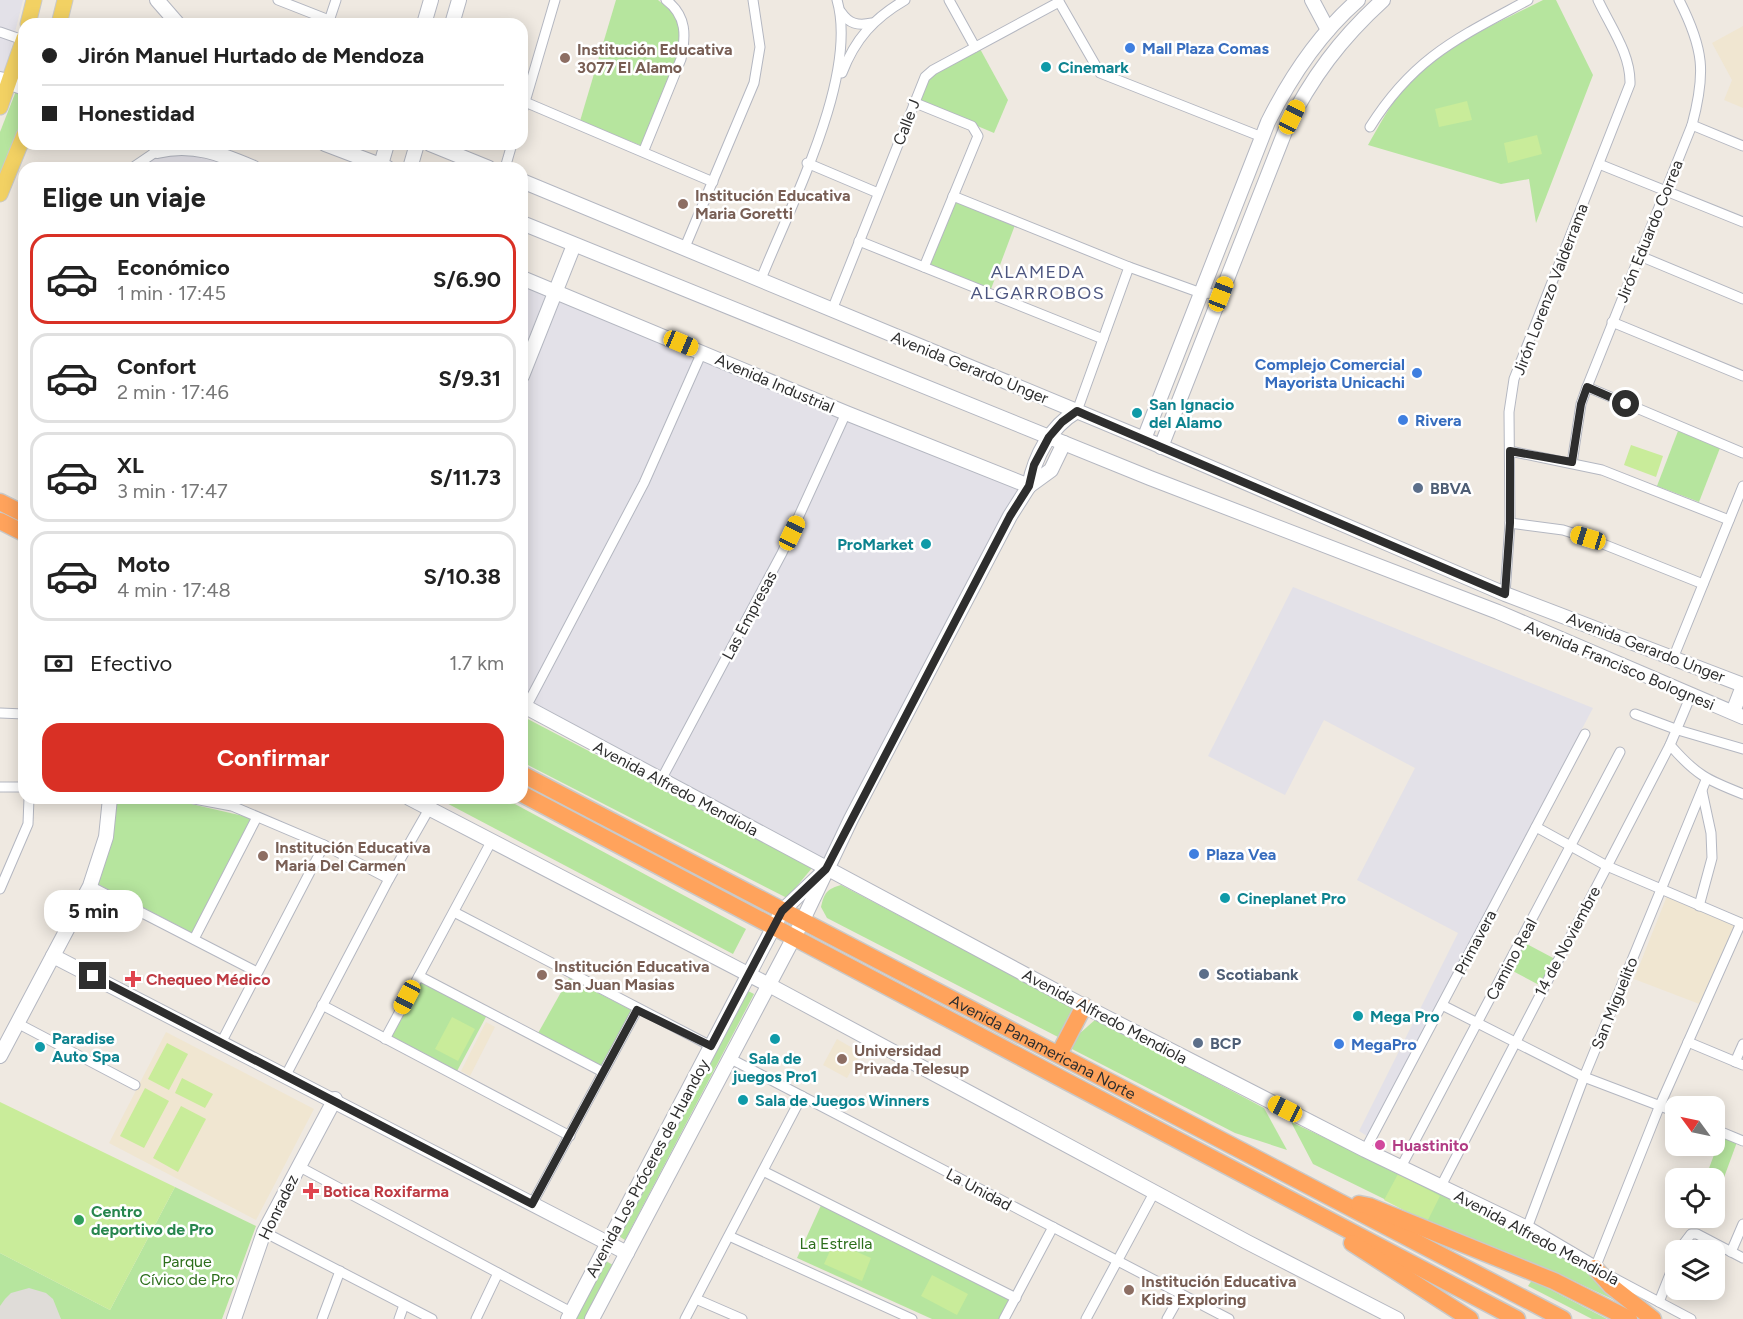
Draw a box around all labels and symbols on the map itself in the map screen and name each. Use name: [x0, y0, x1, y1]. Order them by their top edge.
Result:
place label: Mall Plaza Comas: [1142, 39, 1269, 58]
place label: Institución Educativa 3077 El Alamo: [577, 40, 733, 77]
marker: Mall Plaza Comas: [1123, 41, 1137, 55]
marker: Institución Educativa 3077 El Alamo: [558, 51, 572, 65]
place label: Cinemark: [1058, 58, 1129, 77]
marker: Cinemark: [1039, 60, 1053, 74]
street label: Calle J: [889, 97, 924, 148]
car: [1276, 97, 1308, 137]
street label: Jirón Eduardo Correa: [1612, 157, 1687, 305]
place label: Institución Educativa Maria Goretti: [695, 186, 851, 223]
marker: Institución Educativa Maria Goretti: [676, 197, 690, 211]
street label: Jirón Lorenzo Valderrama: [1509, 201, 1592, 378]
district label: ALAMEDA ALGARROBOS: [971, 261, 1105, 304]
car: [1206, 274, 1236, 314]
street label: Avenida Gerardo Unger: [888, 327, 1052, 408]
car: [661, 328, 701, 358]
street label: Avenida Industrial: [712, 350, 837, 417]
place label: Complejo Comercial Mayorista Unicachi: [1255, 355, 1405, 392]
marker: Complejo Comercial Mayorista Unicachi: [1410, 366, 1424, 380]
route start: [1612, 390, 1639, 417]
place label: San Ignacio del Alamo: [1149, 395, 1234, 432]
marker: San Ignacio del Alamo: [1130, 406, 1144, 420]
place label: Rivera: [1415, 411, 1462, 430]
marker: Rivera: [1396, 413, 1410, 427]
place label: BBVA: [1430, 479, 1472, 498]
marker: BBVA: [1411, 481, 1425, 495]
car: [776, 513, 808, 553]
car: [1568, 524, 1608, 552]
place label: ProMarket: [837, 535, 914, 554]
marker: ProMarket: [919, 537, 933, 551]
street label: Las Empresas: [718, 568, 781, 663]
street label: Avenida Gerardo Unger: [1564, 609, 1728, 687]
street label: Avenida Francisco Bolognesi: [1522, 617, 1718, 714]
street label: Avenida Alfredo Mendiola: [590, 737, 761, 840]
place label: Institución Educativa Maria Del Carmen: [275, 838, 431, 875]
place label: Plaza Vea: [1206, 845, 1276, 864]
marker: Plaza Vea: [1187, 847, 1201, 861]
marker: Institución Educativa Maria Del Carmen: [256, 849, 270, 863]
street label: 14 de Noviembre: [1530, 883, 1605, 1000]
callout: 5 min: [44, 889, 142, 931]
place label: Cineplanet Pro: [1237, 889, 1346, 908]
marker: Cineplanet Pro: [1218, 891, 1232, 905]
street label: Primavera: [1451, 907, 1500, 978]
street label: Camino Real: [1482, 915, 1541, 1003]
street label: San Miguelito: [1587, 954, 1642, 1052]
place label: Institución Educativa San Juan Masias: [554, 957, 710, 994]
route end: [79, 962, 106, 989]
street label: Avenida Alfredo Mendiola: [1019, 965, 1190, 1068]
place label: Scotiabank: [1216, 965, 1299, 984]
marker: Scotiabank: [1197, 967, 1211, 981]
marker: Institución Educativa San Juan Masias: [535, 968, 549, 982]
marker: Chequeo Médico: [124, 970, 142, 988]
place label: Chequeo Médico: [146, 970, 270, 989]
car: [391, 977, 423, 1017]
street label: Avenida Panamericana Norte: [946, 991, 1139, 1104]
place label: Mega Pro: [1370, 1007, 1440, 1026]
marker: Mega Pro: [1351, 1009, 1365, 1023]
place label: Paradise Auto Spa: [52, 1029, 120, 1066]
marker: Sala de juegos Pro1: [768, 1032, 782, 1046]
place label: BCP: [1210, 1034, 1241, 1053]
place label: MegaPro: [1351, 1035, 1417, 1054]
marker: BCP: [1191, 1036, 1205, 1050]
marker: MegaPro: [1332, 1037, 1346, 1051]
marker: Paradise Auto Spa: [33, 1040, 47, 1054]
place label: Universidad Privada Telesup: [854, 1041, 969, 1078]
place label: Sala de juegos Pro1: [732, 1049, 817, 1086]
marker: Universidad Privada Telesup: [835, 1052, 849, 1066]
street label: Avenida Los Próceres de Huandoy: [582, 1055, 713, 1281]
place label: Sala de Juegos Winners: [755, 1091, 930, 1110]
marker: Sala de Juegos Winners: [736, 1093, 750, 1107]
car: [1265, 1093, 1305, 1125]
north arrow: [1665, 1096, 1725, 1156]
place label: Huastinito: [1392, 1136, 1469, 1155]
marker: Huastinito: [1373, 1138, 1387, 1152]
street label: La Unidad: [943, 1164, 1015, 1215]
street label: Honradez: [255, 1172, 302, 1243]
place label: Botica Roxifarma: [323, 1182, 449, 1201]
marker: Botica Roxifarma: [304, 1184, 318, 1198]
street label: Avenida Alfredo Mendiola: [1451, 1186, 1622, 1289]
place label: Centro deportivo de Pro: [91, 1202, 214, 1239]
marker: Centro deportivo de Pro: [72, 1213, 86, 1227]
park label: La Estrella: [800, 1234, 872, 1253]
park label: Parque Cívico de Pro: [139, 1252, 235, 1289]
place label: Institución Educativa Kids Exploring: [1141, 1272, 1297, 1309]
marker: Institución Educativa Kids Exploring: [1122, 1283, 1136, 1297]

